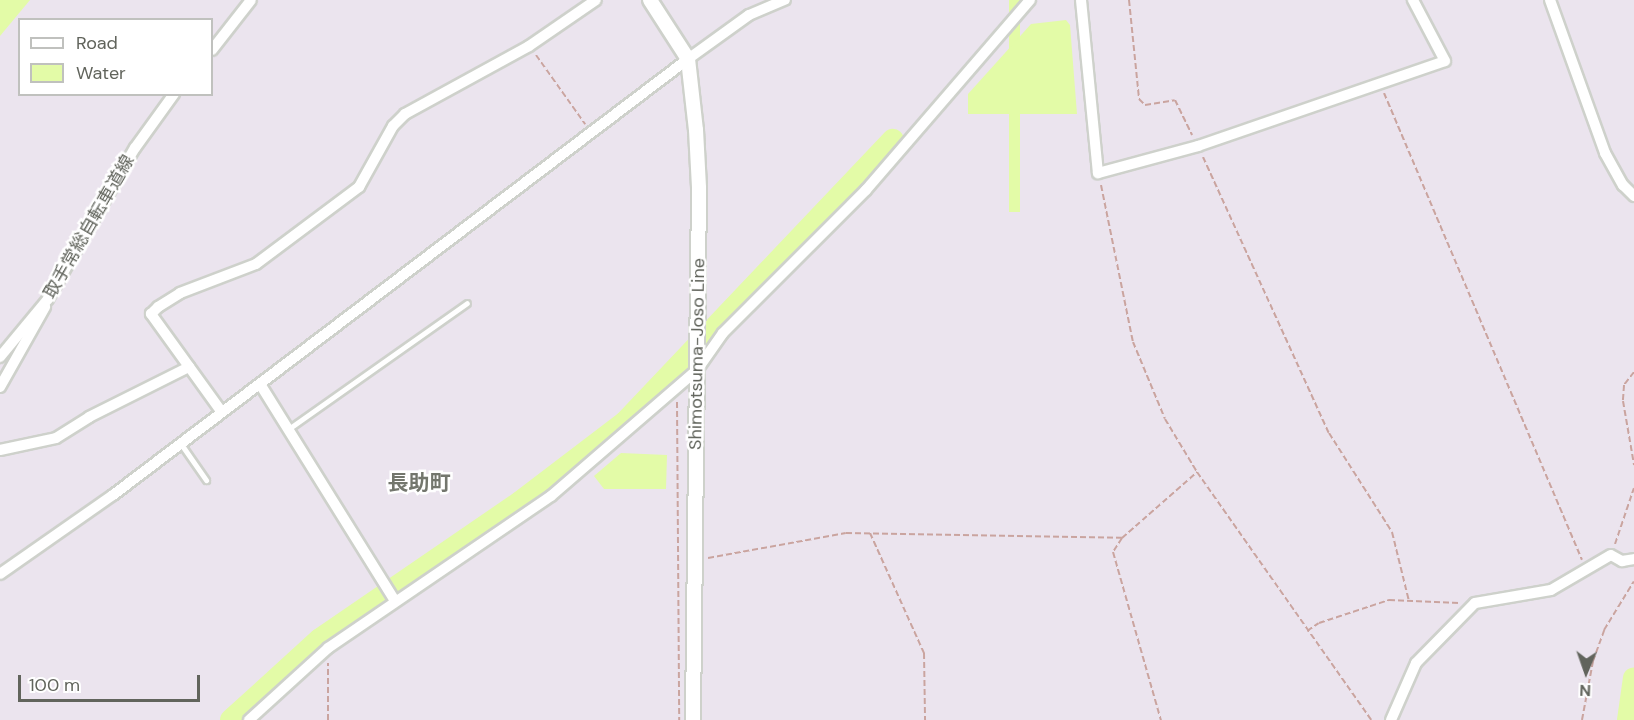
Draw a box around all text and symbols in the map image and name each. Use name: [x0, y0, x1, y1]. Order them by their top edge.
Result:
legend: [18, 18, 213, 96]
text: Road: [76, 31, 118, 55]
text: Water: [76, 61, 126, 85]
street label: 取手常総自転車道線: [39, 151, 139, 303]
street label: Shimotsuma-Joso Line: [685, 258, 709, 450]
district label: 長助町: [388, 470, 450, 496]
north arrow: [1556, 642, 1616, 702]
scale bar: [21, 663, 202, 701]
text: 100 m: [29, 673, 80, 697]
text: N: [1579, 680, 1592, 701]

